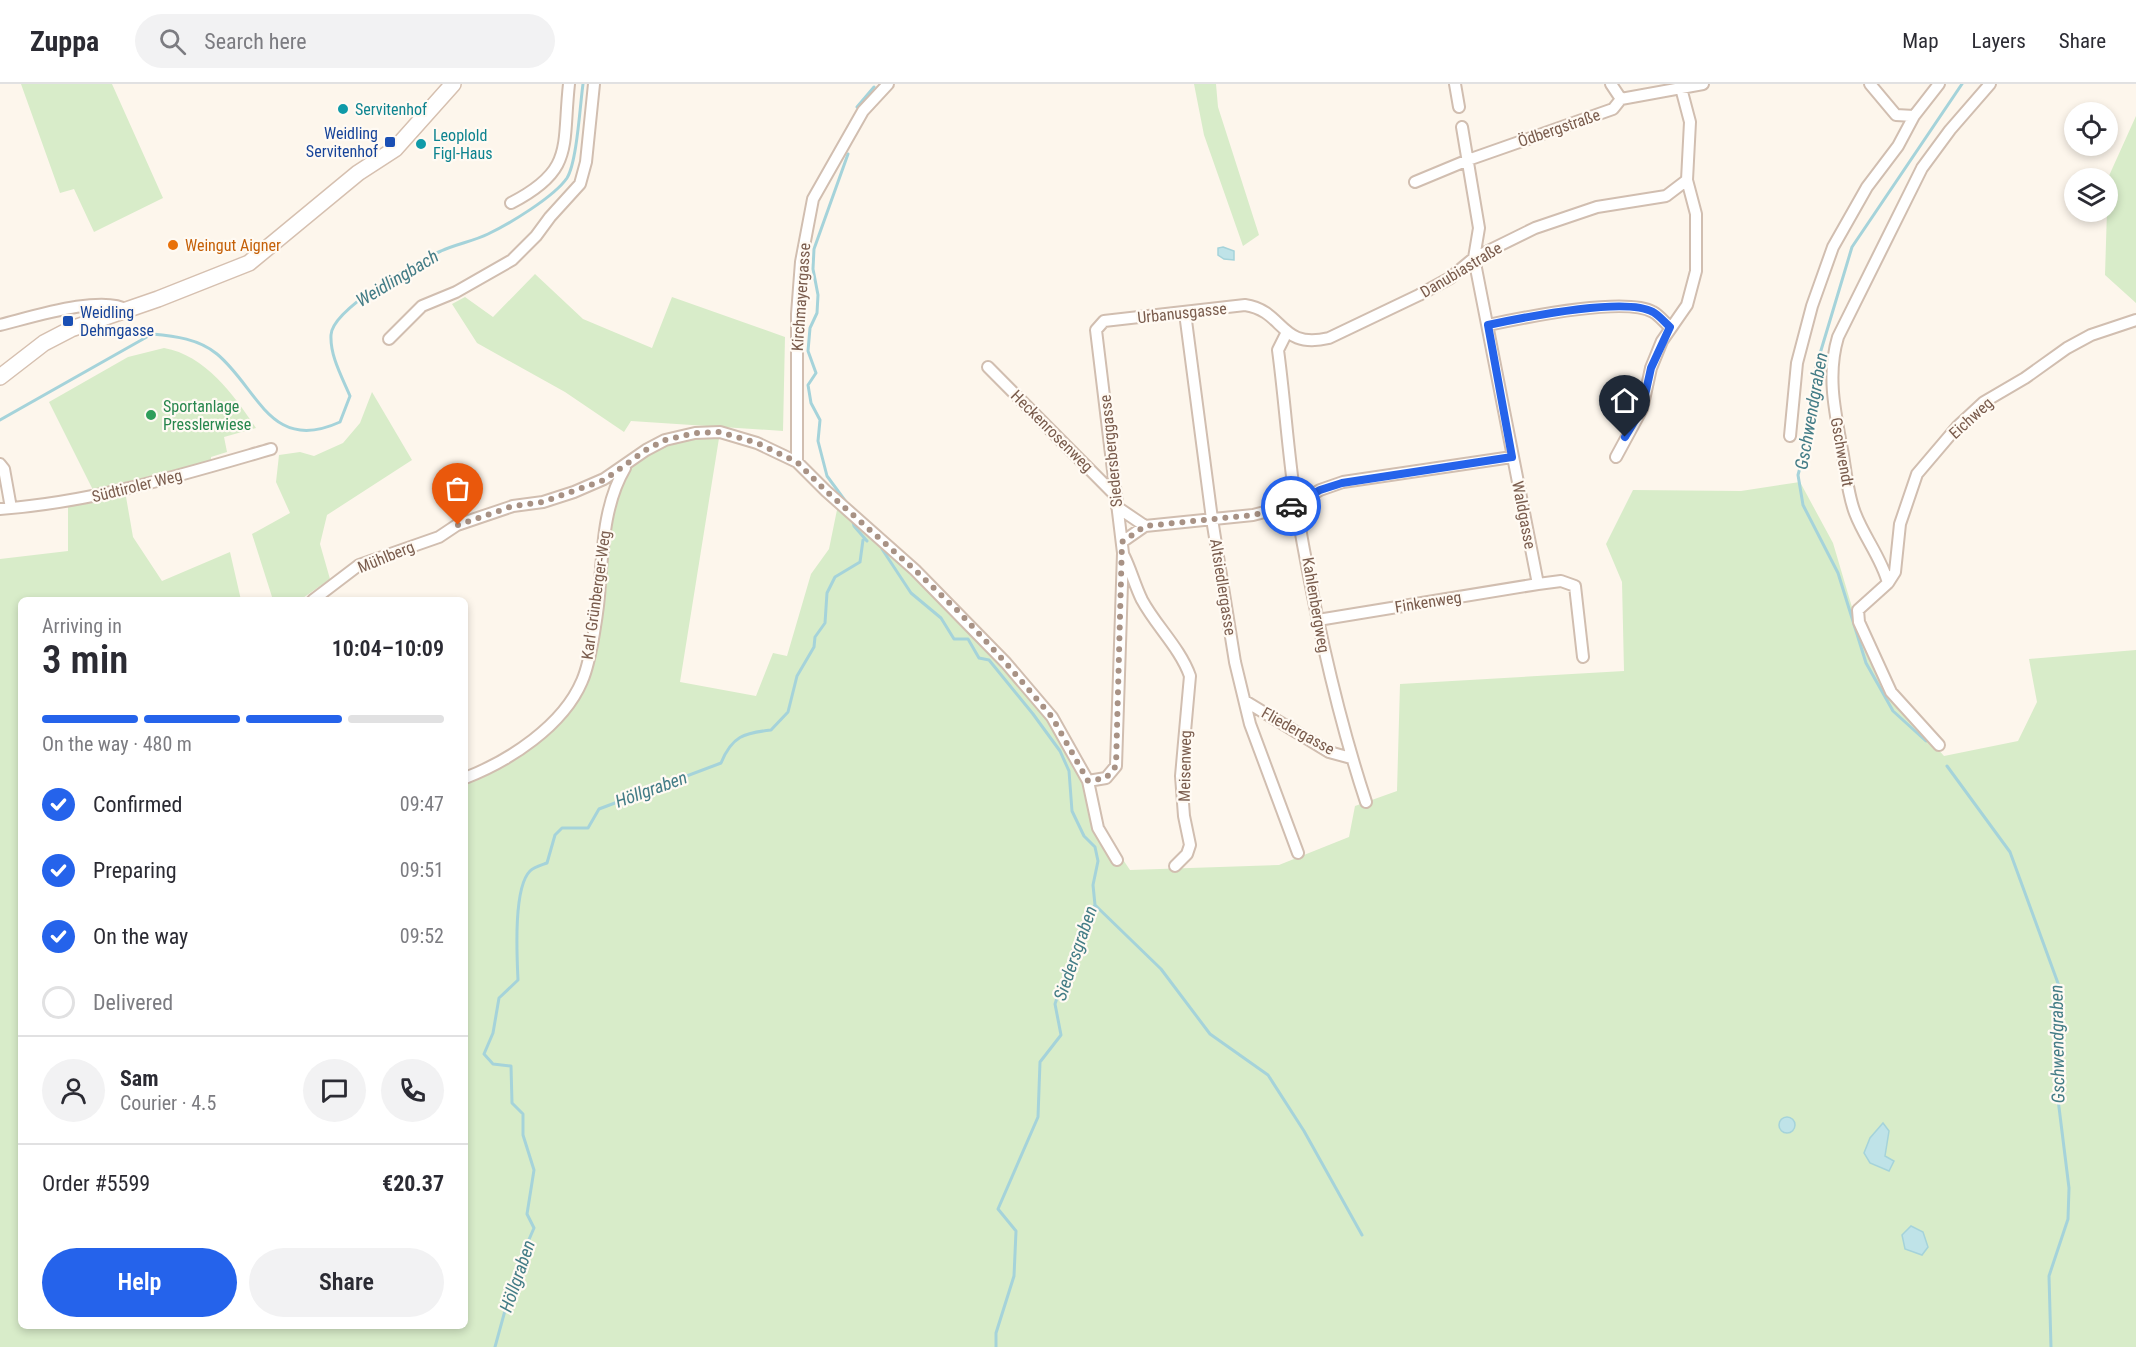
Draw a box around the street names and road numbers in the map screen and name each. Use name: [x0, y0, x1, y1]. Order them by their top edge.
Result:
street label: Ödbergstraße: [1515, 105, 1603, 151]
street label: Danubiastraße: [1417, 238, 1505, 302]
street label: Kirchmayergasse: [788, 242, 814, 352]
street label: Urbanusgasse: [1136, 299, 1228, 327]
street label: Heckenrosenweg: [1007, 386, 1097, 476]
street label: Eichweg: [1945, 393, 1997, 443]
street label: Siedersberggasse: [1096, 394, 1126, 508]
street label: Gschwendt: [1827, 416, 1857, 488]
street label: Südtiroler Weg: [90, 466, 184, 506]
street label: Waldgasse: [1508, 479, 1540, 551]
street label: Karl Grünberger-Weg: [578, 529, 614, 661]
street label: Mühlberg: [355, 537, 417, 577]
street label: Altsiedlergasse: [1206, 537, 1240, 637]
street label: Kahlenbergweg: [1298, 556, 1334, 654]
street label: Finkenweg: [1393, 587, 1463, 617]
street label: Fliedergasse: [1258, 703, 1338, 759]
street label: Meisenweg: [1175, 730, 1195, 802]

